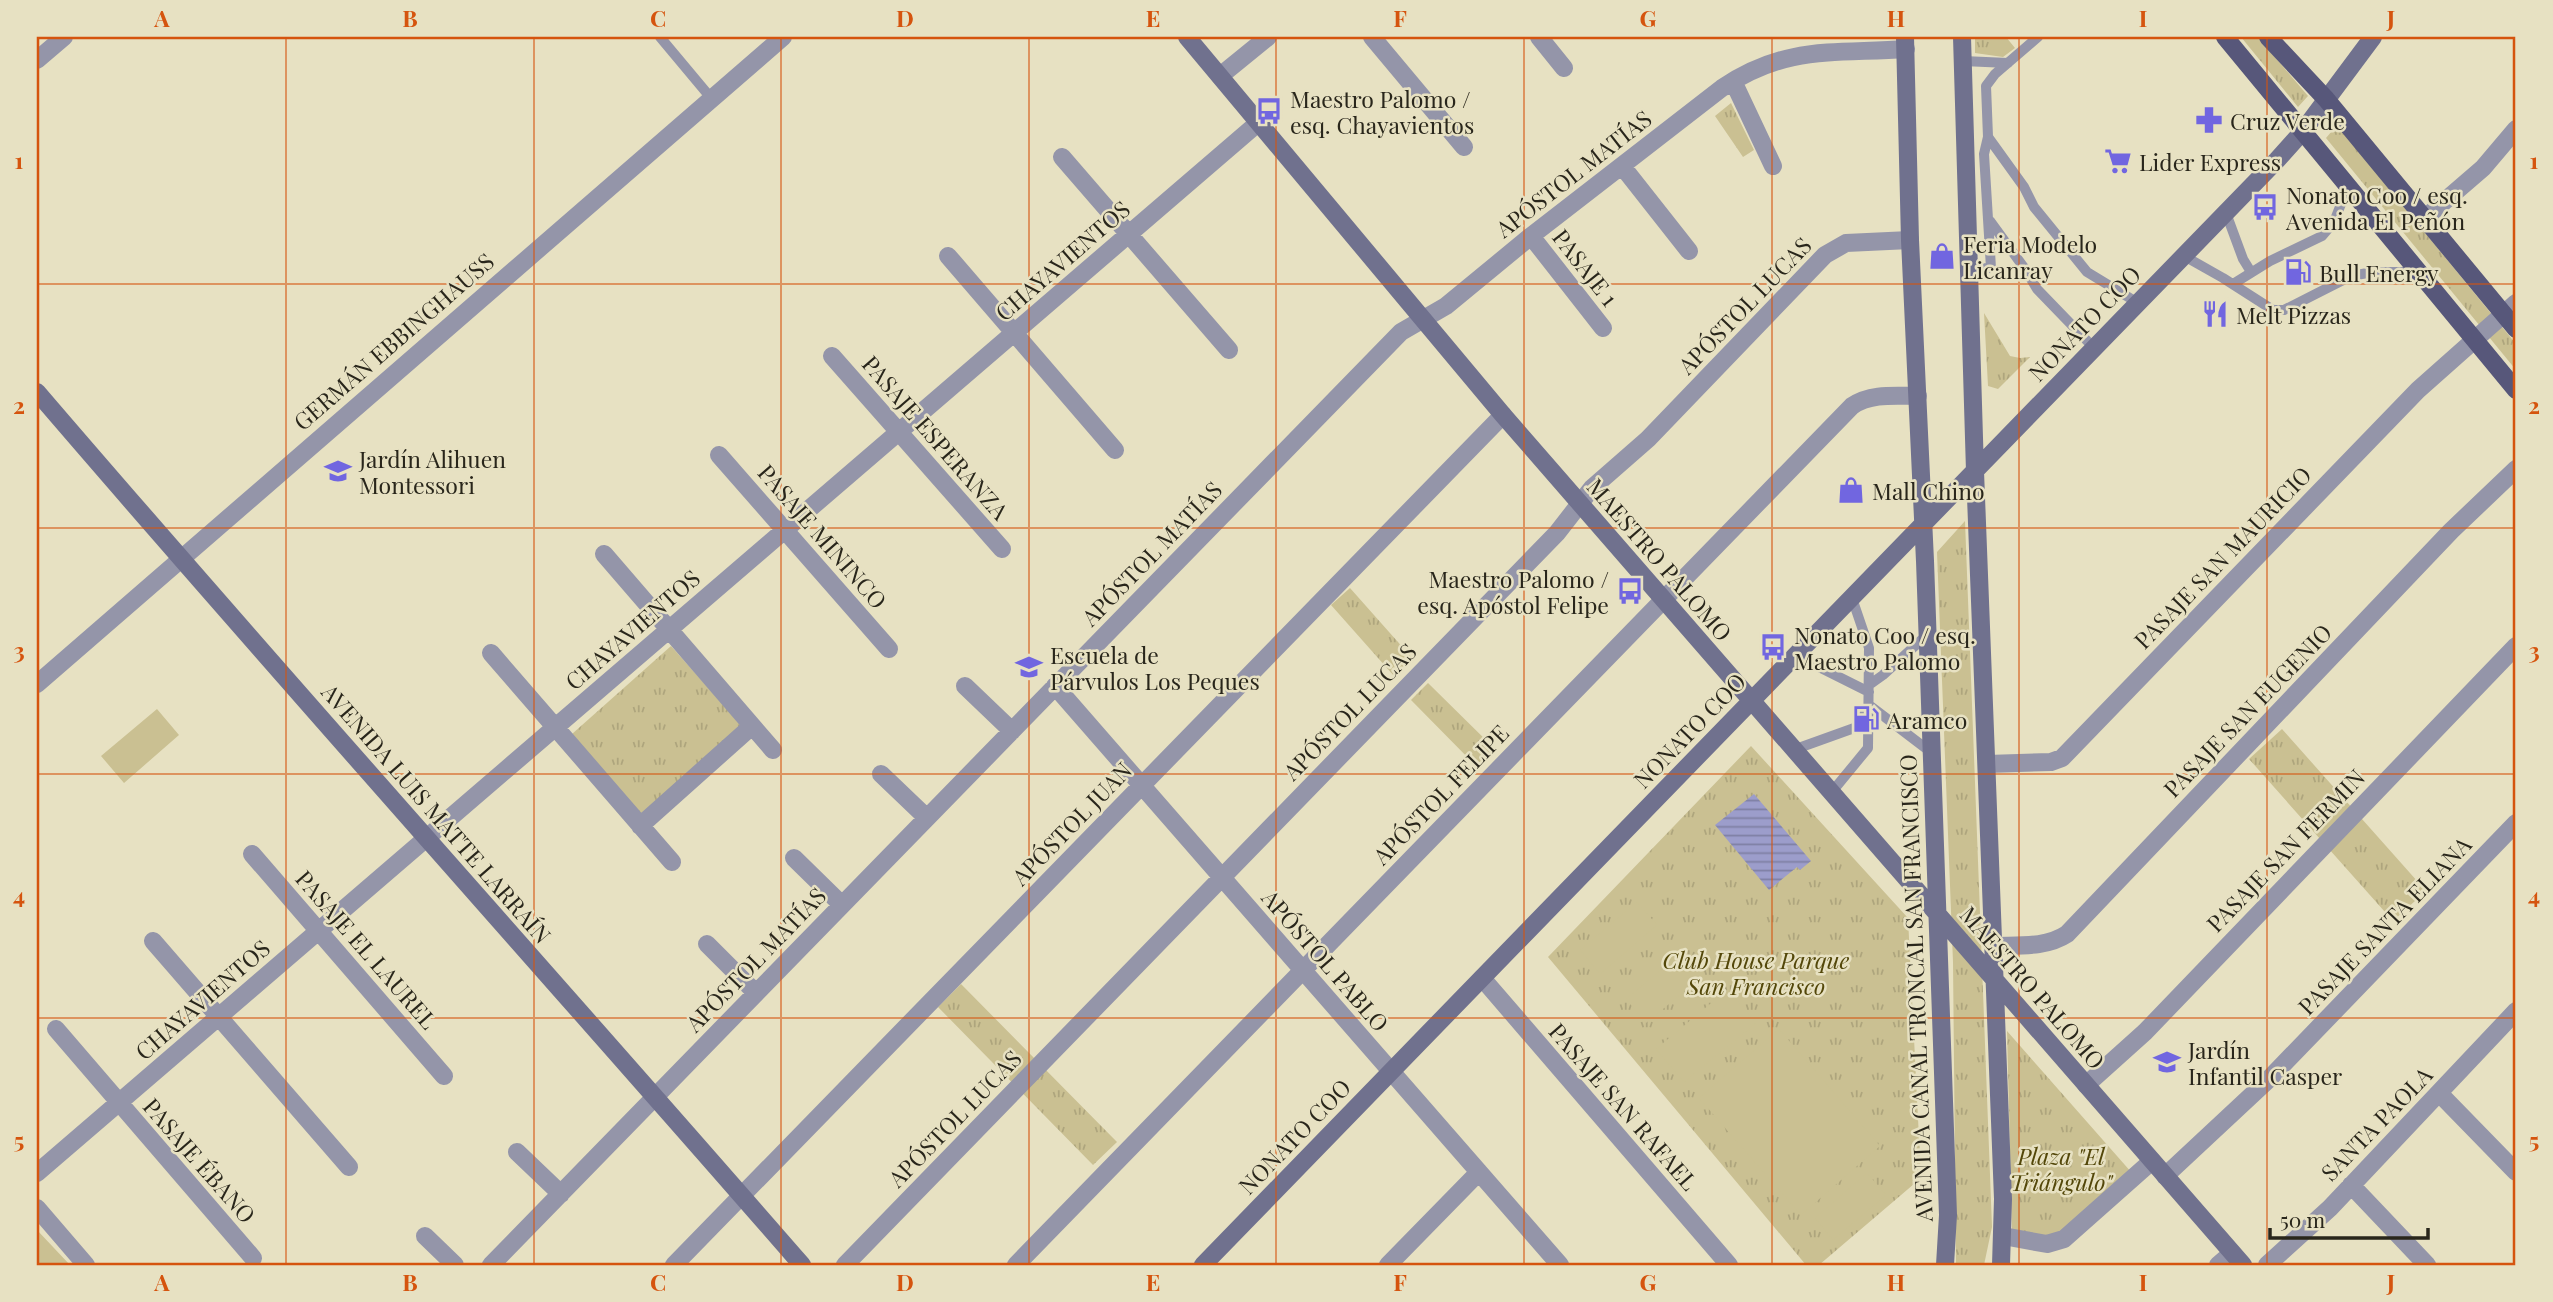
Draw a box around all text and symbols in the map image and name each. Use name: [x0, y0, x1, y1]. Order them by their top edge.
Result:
text: A: [153, 2, 170, 33]
text: B: [402, 2, 418, 33]
text: C: [650, 2, 666, 33]
text: D: [896, 2, 914, 33]
text: E: [1146, 2, 1160, 33]
text: F: [1393, 2, 1407, 33]
text: G: [1640, 2, 1657, 33]
text: H: [1887, 2, 1905, 33]
text: I: [2139, 2, 2147, 33]
text: J: [2386, 2, 2395, 33]
place label: Maestro Palomo / esq. Chayavientos: [1290, 83, 1474, 140]
bus stop icon: Maestro Palomo / esq. Chayavientos: [1254, 96, 1284, 126]
street label: APÓSTOL MATÍAS: [1488, 102, 1657, 244]
pharmacy icon: Cruz Verde: [2194, 105, 2224, 135]
place label: Cruz Verde: [2230, 105, 2345, 136]
text: 1: [15, 144, 24, 175]
text: 1: [2530, 144, 2539, 175]
supermarket icon: Lider Express: [2103, 146, 2133, 176]
place label: Lider Express: [2139, 146, 2281, 177]
place label: Nonato Coo / esq. Avenida El Peñón: [2285, 179, 2468, 236]
bus stop icon: Nonato Coo / esq. Avenida El Peñón: [2250, 192, 2280, 222]
street label: CHAYAVIENTOS: [988, 193, 1136, 327]
street label: PASAJE 1: [1546, 222, 1626, 312]
place label: Feria Modelo Licanray: [1963, 228, 2097, 285]
street label: APÓSTOL LUCAS: [1670, 230, 1817, 381]
shop icon: Feria Modelo Licanray: [1927, 241, 1957, 271]
street label: GERMÁN EBBINGHAUSS: [286, 245, 500, 437]
fuel station icon: Bull Energy: [2283, 257, 2313, 287]
place label: Bull Energy: [2319, 257, 2439, 288]
street label: NONATO COO: [2021, 259, 2147, 387]
restaurant icon: Melt Pizzas: [2200, 299, 2230, 329]
place label: Melt Pizzas: [2236, 299, 2351, 330]
street label: PASAJE ESPERANZA: [856, 348, 1016, 526]
text: 2: [13, 389, 25, 420]
text: 2: [2528, 389, 2540, 420]
place label: Jardín Alihuen Montessori: [358, 443, 506, 500]
school or university icon: Jardín Alihuen Montessori: [323, 456, 353, 486]
street label: PASAJE MININCO: [752, 457, 894, 615]
street label: PASAJE SAN MAURICIO: [2127, 459, 2317, 655]
street label: MAESTRO PALOMO: [1581, 471, 1739, 647]
street label: APÓSTOL MATÍAS: [1073, 474, 1228, 633]
shop icon: Mall Chino: [1836, 475, 1866, 505]
place label: Mall Chino: [1872, 475, 1985, 506]
street label: CHAYAVIENTOS: [558, 562, 706, 696]
place label: Maestro Palomo / esq. Apóstol Felipe: [1417, 563, 1609, 620]
bus stop icon: Maestro Palomo / esq. Apóstol Felipe: [1615, 576, 1645, 606]
street label: PASAJE SAN EUGENIO: [2156, 617, 2338, 803]
place label: Nonato Coo / esq. Maestro Palomo: [1794, 619, 1976, 676]
bus stop icon: Nonato Coo / esq. Maestro Palomo: [1758, 632, 1788, 662]
text: 3: [13, 634, 25, 665]
text: 3: [2528, 634, 2540, 665]
street label: APÓSTOL LUCAS: [1275, 636, 1422, 787]
place label: Escuela de Párvulos Los Peques: [1050, 639, 1260, 696]
school or university icon: Escuela de Párvulos Los Peques: [1014, 652, 1044, 682]
street label: NONATO COO: [1626, 666, 1752, 794]
street label: AVENIDA LUIS MATTE LARRAÍN: [315, 676, 558, 949]
fuel station icon: Aramco: [1851, 704, 1881, 734]
place label: Aramco: [1886, 704, 1967, 735]
street label: APÓSTOL FELIPE: [1365, 717, 1515, 871]
street label: AVENIDA CANAL TRONCAL SAN FRANCISCO: [1891, 754, 1939, 1223]
street label: APÓSTOL JUAN: [1004, 755, 1138, 892]
street label: PASAJE SAN FERMIN: [2199, 762, 2371, 938]
street label: PASAJE SANTA ELIANA: [2291, 829, 2478, 1021]
street label: PASAJE EL LAUREL: [290, 863, 444, 1035]
text: 4: [13, 879, 25, 910]
text: 4: [2528, 879, 2540, 910]
street label: APÓSTOL MATÍAS: [677, 880, 832, 1039]
street label: APÓSTOL PABLO: [1255, 882, 1396, 1038]
street label: MAESTRO PALOMO: [1954, 899, 2112, 1075]
street label: CHAYAVIENTOS: [128, 932, 276, 1066]
park label: Club House Parque San Francisco: [1663, 944, 1850, 1001]
street label: PASAJE SAN RAFAEL: [1543, 1016, 1705, 1196]
place label: Jardín Infantil Casper: [2187, 1034, 2342, 1091]
street label: APÓSTOL LUCAS: [880, 1043, 1027, 1194]
school or university icon: Jardín Infantil Casper: [2152, 1047, 2182, 1077]
street label: SANTA PAOLA: [2314, 1059, 2439, 1187]
street label: NONATO COO: [1231, 1072, 1357, 1200]
street label: PASAJE ÉBANO: [137, 1091, 263, 1229]
text: 5: [14, 1124, 24, 1155]
text: 5: [2529, 1124, 2539, 1155]
park label: Plaza "El Triángulo": [2010, 1140, 2114, 1197]
scale bar: [2270, 1197, 2427, 1241]
text: 50 m: [2280, 1205, 2326, 1233]
text: A: [153, 1266, 170, 1297]
text: B: [402, 1266, 418, 1297]
text: C: [650, 1266, 666, 1297]
text: D: [896, 1266, 914, 1297]
text: E: [1146, 1266, 1160, 1297]
text: F: [1393, 1266, 1407, 1297]
text: G: [1640, 1266, 1657, 1297]
text: H: [1887, 1266, 1905, 1297]
text: I: [2139, 1266, 2147, 1297]
text: J: [2386, 1266, 2395, 1297]

